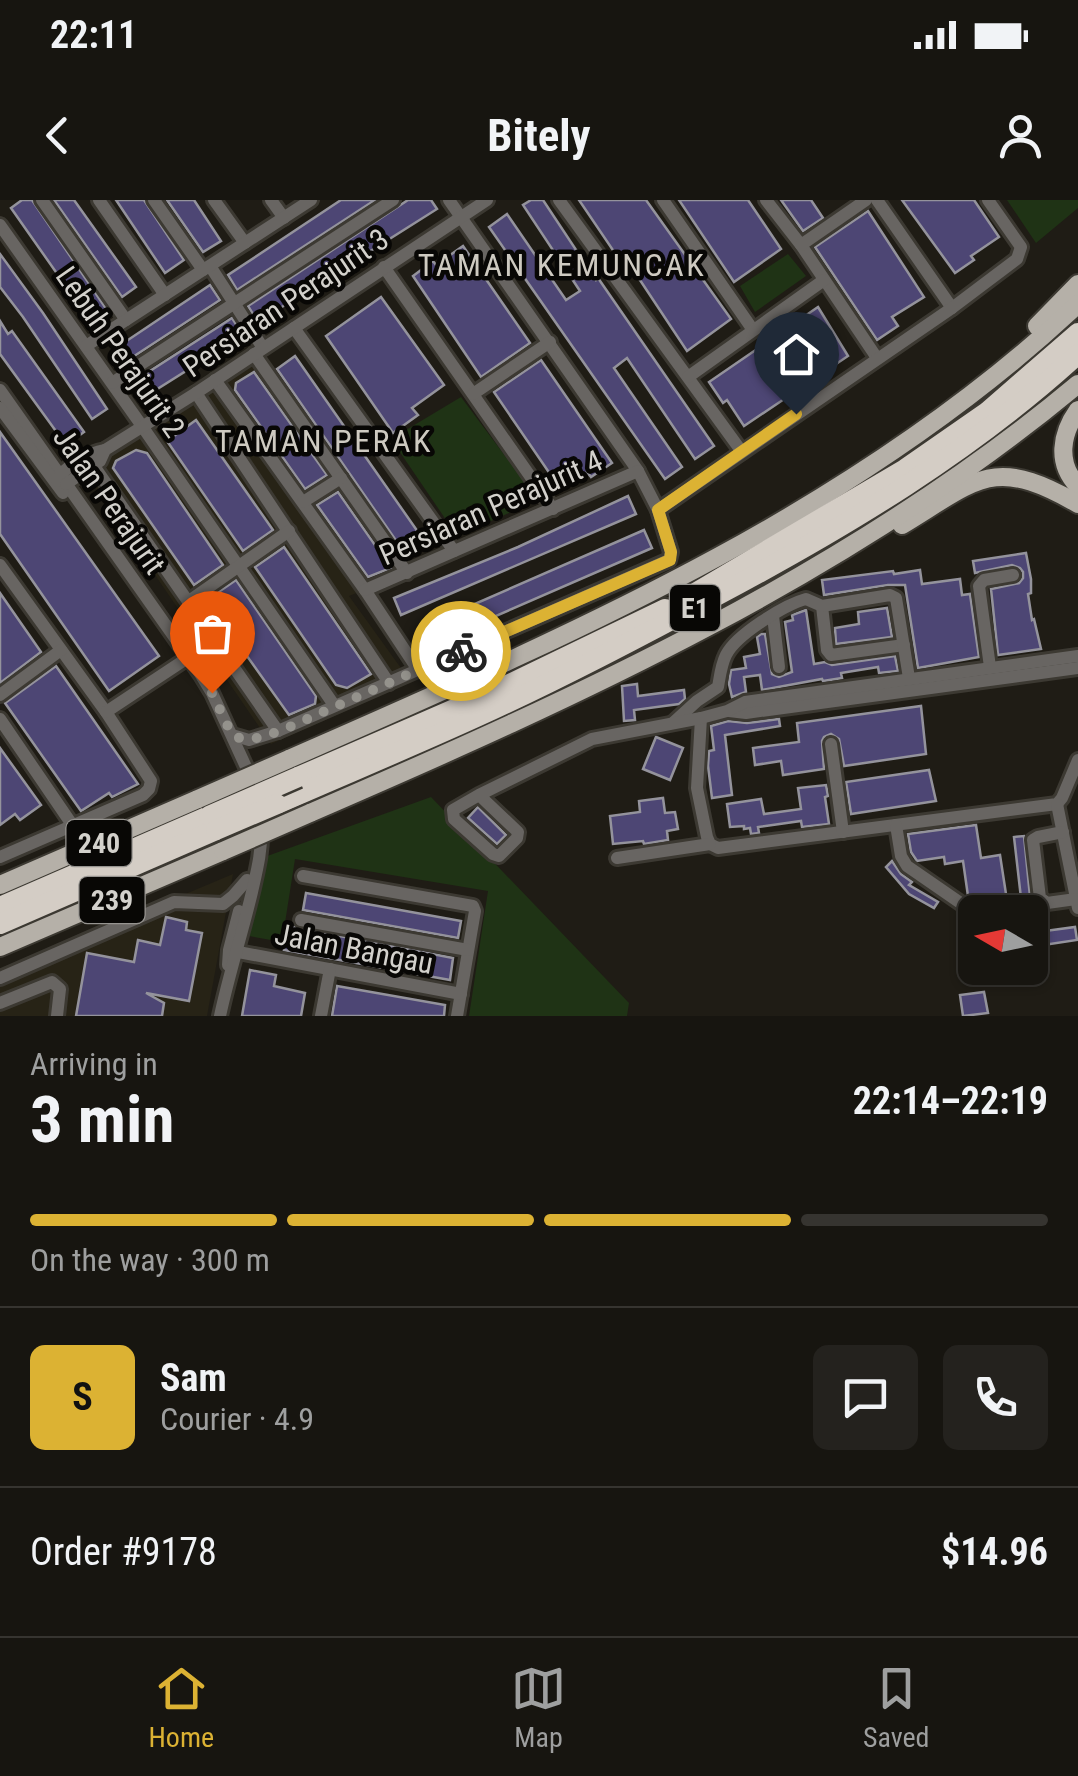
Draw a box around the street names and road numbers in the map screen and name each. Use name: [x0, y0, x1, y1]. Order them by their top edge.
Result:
street label: Persiaran Perajurit 3: [176, 221, 395, 384]
street label: Lebuh Perajurit 2: [49, 260, 192, 444]
street label: Jalan Perajurit: [46, 421, 173, 581]
street label: Persiaran Perajurit 4: [374, 443, 608, 572]
road number: E1: [670, 585, 720, 631]
road number: 240: [66, 820, 132, 866]
road number: 239: [80, 877, 144, 923]
street label: Jalan Bangau: [272, 916, 436, 981]

